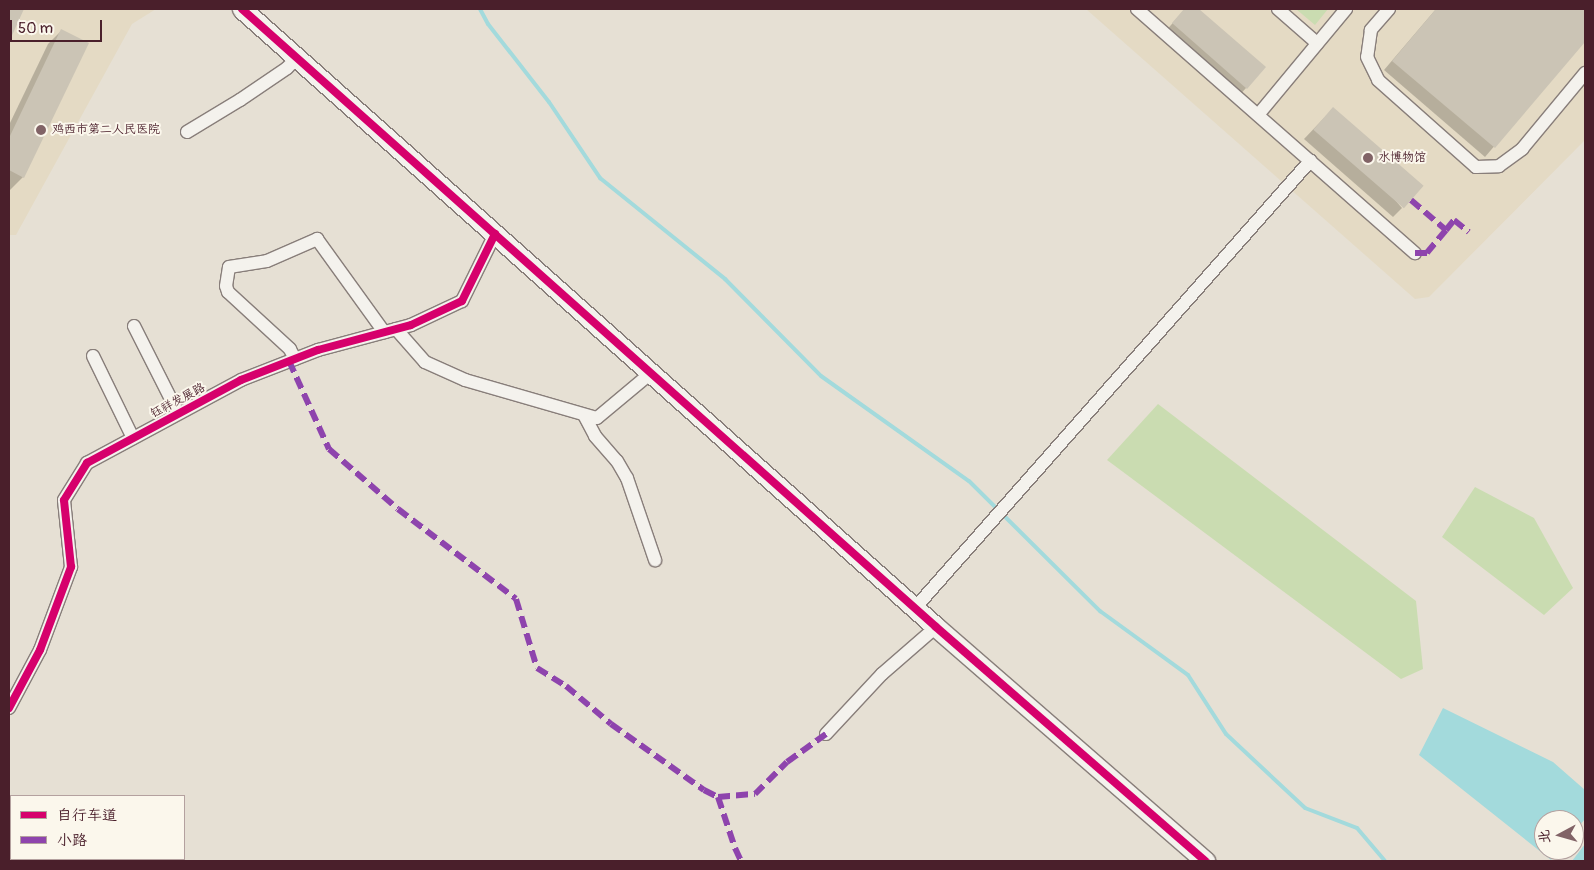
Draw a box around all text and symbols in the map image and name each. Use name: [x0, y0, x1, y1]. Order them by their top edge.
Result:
scale bar: [12, 10, 105, 42]
text: 50 m: [18, 19, 53, 38]
marker: 鸡西市第二人民医院: [34, 123, 48, 137]
place label: 鸡西市第二人民医院: [52, 123, 160, 137]
place label: 水博物馆: [1378, 151, 1426, 165]
marker: 水博物馆: [1362, 152, 1374, 164]
street label: 钰祥发展路: [148, 381, 208, 421]
legend: [10, 795, 185, 860]
text: 自行车道: [57, 806, 117, 825]
north arrow: [1534, 810, 1584, 860]
text: 北: [1535, 829, 1554, 844]
text: 小路: [57, 831, 87, 850]

